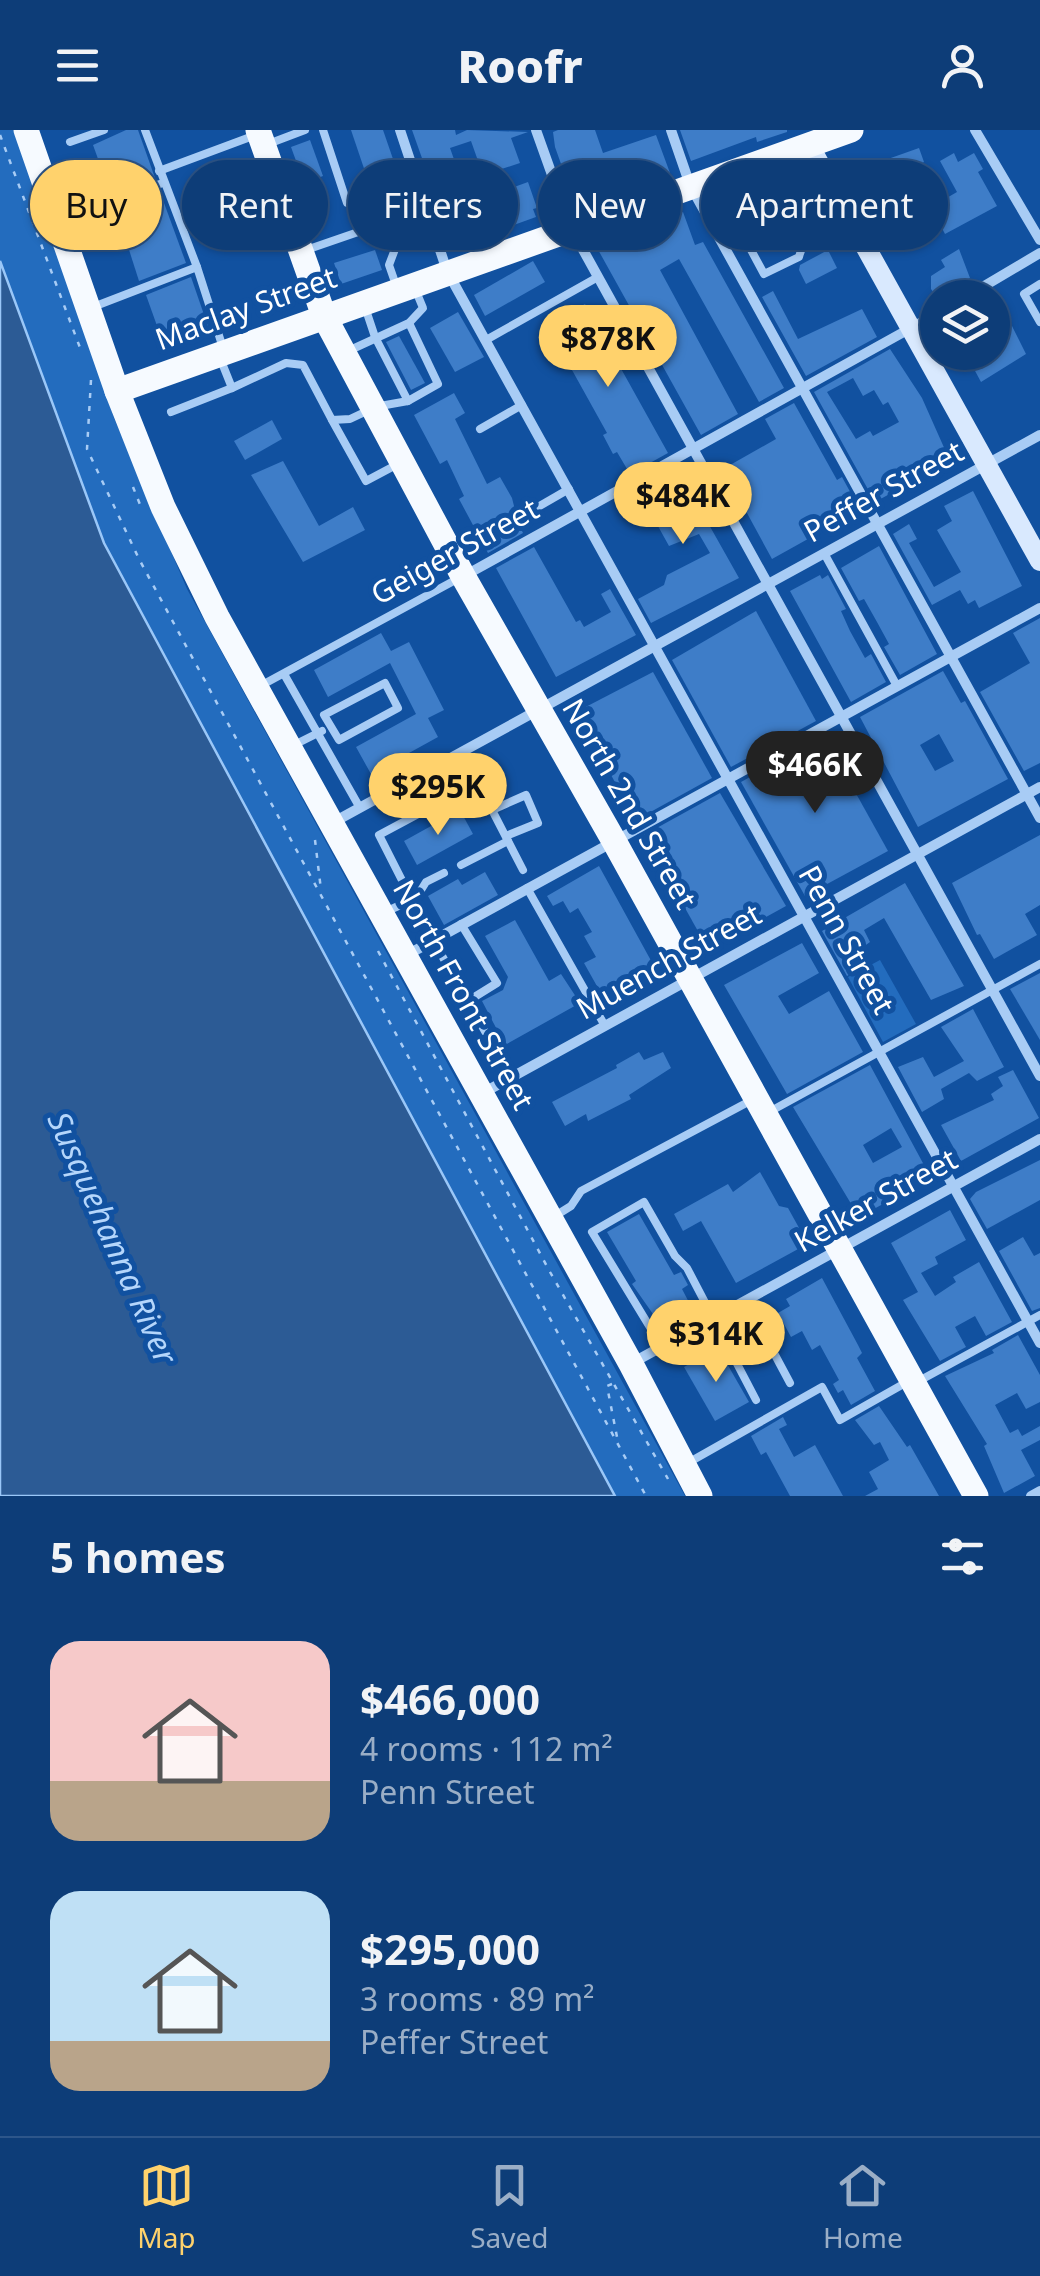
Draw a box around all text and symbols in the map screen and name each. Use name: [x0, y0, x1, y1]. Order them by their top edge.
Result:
text: Roofr: [457, 35, 583, 96]
icon: menu: [50, 38, 105, 93]
icon: person: [935, 38, 990, 93]
chip: Buy: [30, 160, 162, 250]
chip: Rent: [182, 160, 328, 250]
chip: Filters: [348, 160, 518, 250]
chip: New: [538, 160, 681, 250]
chip: Apartment: [701, 160, 948, 250]
street label: Maclay Street: [149, 256, 342, 359]
map controls: [920, 280, 1010, 370]
button: layers: [920, 280, 1010, 370]
pin: $878K: [538, 305, 678, 390]
text: $878K: [561, 316, 655, 359]
street label: Peffer Street: [796, 430, 971, 551]
pin: $484K: [613, 462, 753, 547]
text: $484K: [636, 473, 730, 516]
street label: Geiger Street: [363, 488, 546, 614]
street label: North 2nd Street: [553, 691, 707, 916]
pin: $466K: [745, 731, 885, 816]
text: $466K: [768, 742, 862, 785]
pin: $295K: [368, 753, 508, 838]
text: $295K: [391, 764, 485, 807]
street label: Penn Street: [790, 858, 905, 1021]
street label: North Front Street: [384, 872, 545, 1117]
street label: Muench Street: [568, 893, 768, 1028]
water label: Susquehanna River: [38, 1104, 189, 1372]
street label: Kelker Street: [787, 1138, 964, 1261]
pin: $314K: [646, 1300, 786, 1385]
text: $314K: [669, 1311, 763, 1354]
text: 5 homes: [50, 1528, 226, 1585]
icon: filters: [935, 1529, 990, 1584]
text: $466,000: [360, 1670, 540, 1727]
icon: home: [130, 1681, 250, 1801]
text: 4 rooms · 112 m²: [360, 1727, 613, 1770]
text: Penn Street: [360, 1770, 535, 1813]
text: $295,000: [360, 1920, 540, 1977]
icon: home: [130, 1931, 250, 2051]
text: 3 rooms · 89 m²: [360, 1977, 594, 2020]
text: Peffer Street: [360, 2020, 548, 2063]
tab: Map: [137, 2158, 196, 2256]
tab: Saved: [470, 2158, 548, 2256]
tab: Home: [823, 2158, 903, 2256]

